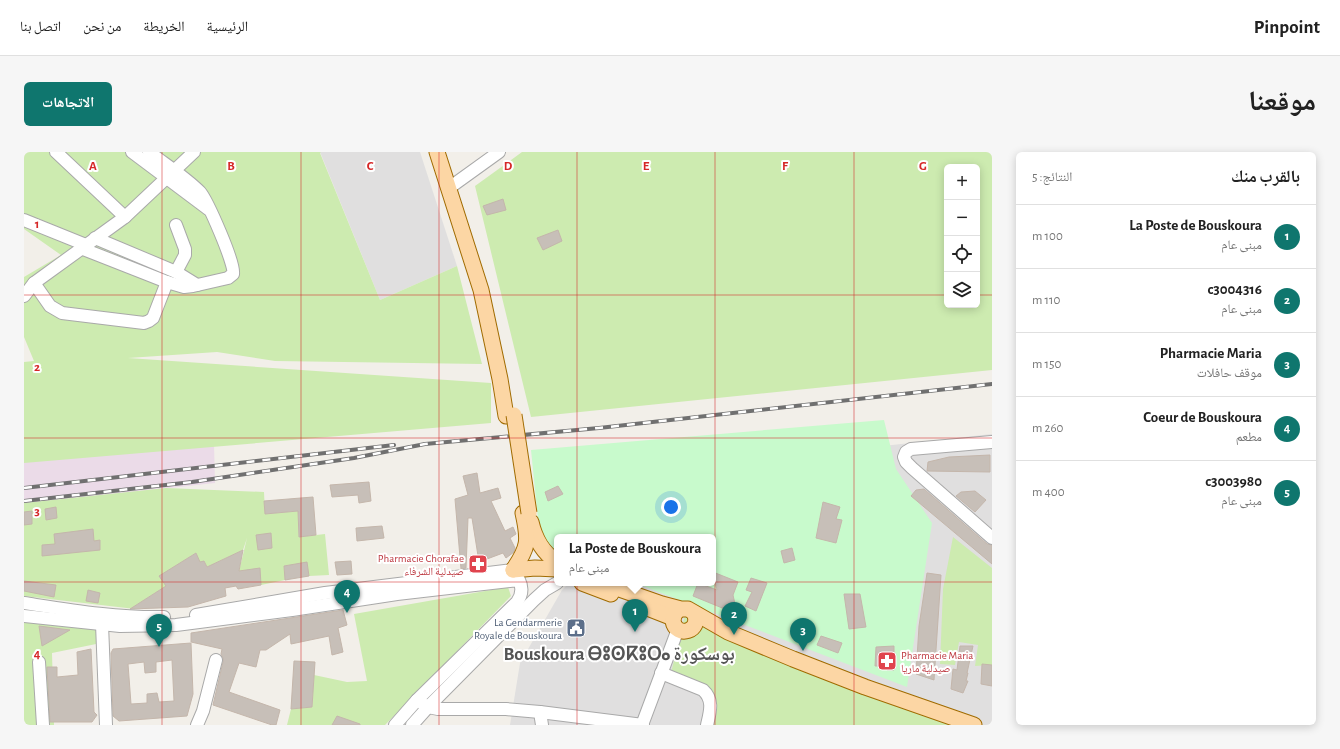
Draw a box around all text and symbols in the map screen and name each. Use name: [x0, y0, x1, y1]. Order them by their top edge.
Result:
text: Pinpoint: [1254, 18, 1320, 37]
text: اتصل بنا: [20, 20, 61, 34]
text: من نحن: [83, 20, 121, 34]
text: الخريطة: [143, 20, 185, 34]
text: الرئيسية: [207, 20, 248, 34]
button: الاتجاهات: [24, 82, 112, 126]
text: موقعنا: [1248, 88, 1316, 116]
text: A: [89, 160, 97, 173]
text: B: [227, 160, 235, 173]
text: C: [367, 160, 374, 173]
text: D: [504, 160, 513, 173]
text: E: [643, 160, 650, 173]
text: F: [782, 160, 789, 173]
text: G: [919, 160, 927, 173]
map controls: [944, 164, 980, 308]
button: +: [944, 164, 980, 200]
text: بالقرب منك: [1231, 168, 1300, 185]
text: النتائج: 5: [1032, 171, 1072, 184]
button: −: [944, 200, 980, 236]
text: 1: [35, 218, 39, 231]
text: La Poste de Bouskoura: [1129, 218, 1262, 233]
text: 100 m: [1032, 230, 1063, 243]
text: 1: [1285, 230, 1289, 243]
button: locate: [944, 236, 980, 272]
text: مبنى عام: [1221, 239, 1262, 252]
button: layers: [944, 272, 980, 308]
text: c3004316: [1207, 282, 1262, 297]
text: 110 m: [1032, 294, 1060, 307]
text: 2: [1284, 294, 1290, 307]
text: مبنى عام: [1221, 303, 1262, 316]
text: Pharmacie Maria: [1160, 346, 1262, 361]
text: 150 m: [1032, 358, 1061, 371]
text: 3: [1284, 358, 1290, 371]
text: 2: [34, 361, 40, 374]
text: موقف حافلات: [1197, 367, 1262, 380]
text: Coeur de Bouskoura: [1143, 410, 1262, 425]
text: 260 m: [1032, 422, 1063, 435]
text: 4: [1284, 422, 1290, 435]
text: مطعم: [1236, 431, 1262, 444]
text: c3003980: [1205, 474, 1262, 489]
text: 400 m: [1032, 486, 1065, 499]
text: 5: [1284, 486, 1290, 499]
text: مبنى عام: [1221, 495, 1262, 508]
your location: [661, 497, 681, 517]
text: 3: [34, 505, 40, 518]
popup: [554, 534, 716, 586]
text: La Poste de Bouskoura: [569, 541, 701, 556]
place label: Pharmacie Chorafae صيدلية الشرفاء: [378, 553, 464, 577]
pharmacy icon: Pharmacie Chorafae صيدلية الشرفاء: [467, 553, 489, 575]
text: مبنى عام: [569, 562, 609, 575]
pin: 4: [334, 580, 360, 613]
pin: 1: [622, 599, 648, 632]
pin: 2: [721, 602, 747, 635]
pin: 5: [146, 614, 172, 647]
place label: La Gendarmerie Royale de Bouskoura: [474, 617, 562, 641]
public building icon: La Gendarmerie Royale de Bouskoura: [565, 617, 587, 639]
pin: 3: [790, 618, 816, 651]
district label: Bouskoura ⴱⵓⵙⴽⵓⵔⴰ بوسكورة: [503, 645, 735, 664]
text: 4: [34, 648, 41, 661]
pharmacy icon: Pharmacie Maria صيدلية ماريا: [876, 650, 898, 672]
place label: Pharmacie Maria صيدلية ماريا: [901, 650, 973, 674]

